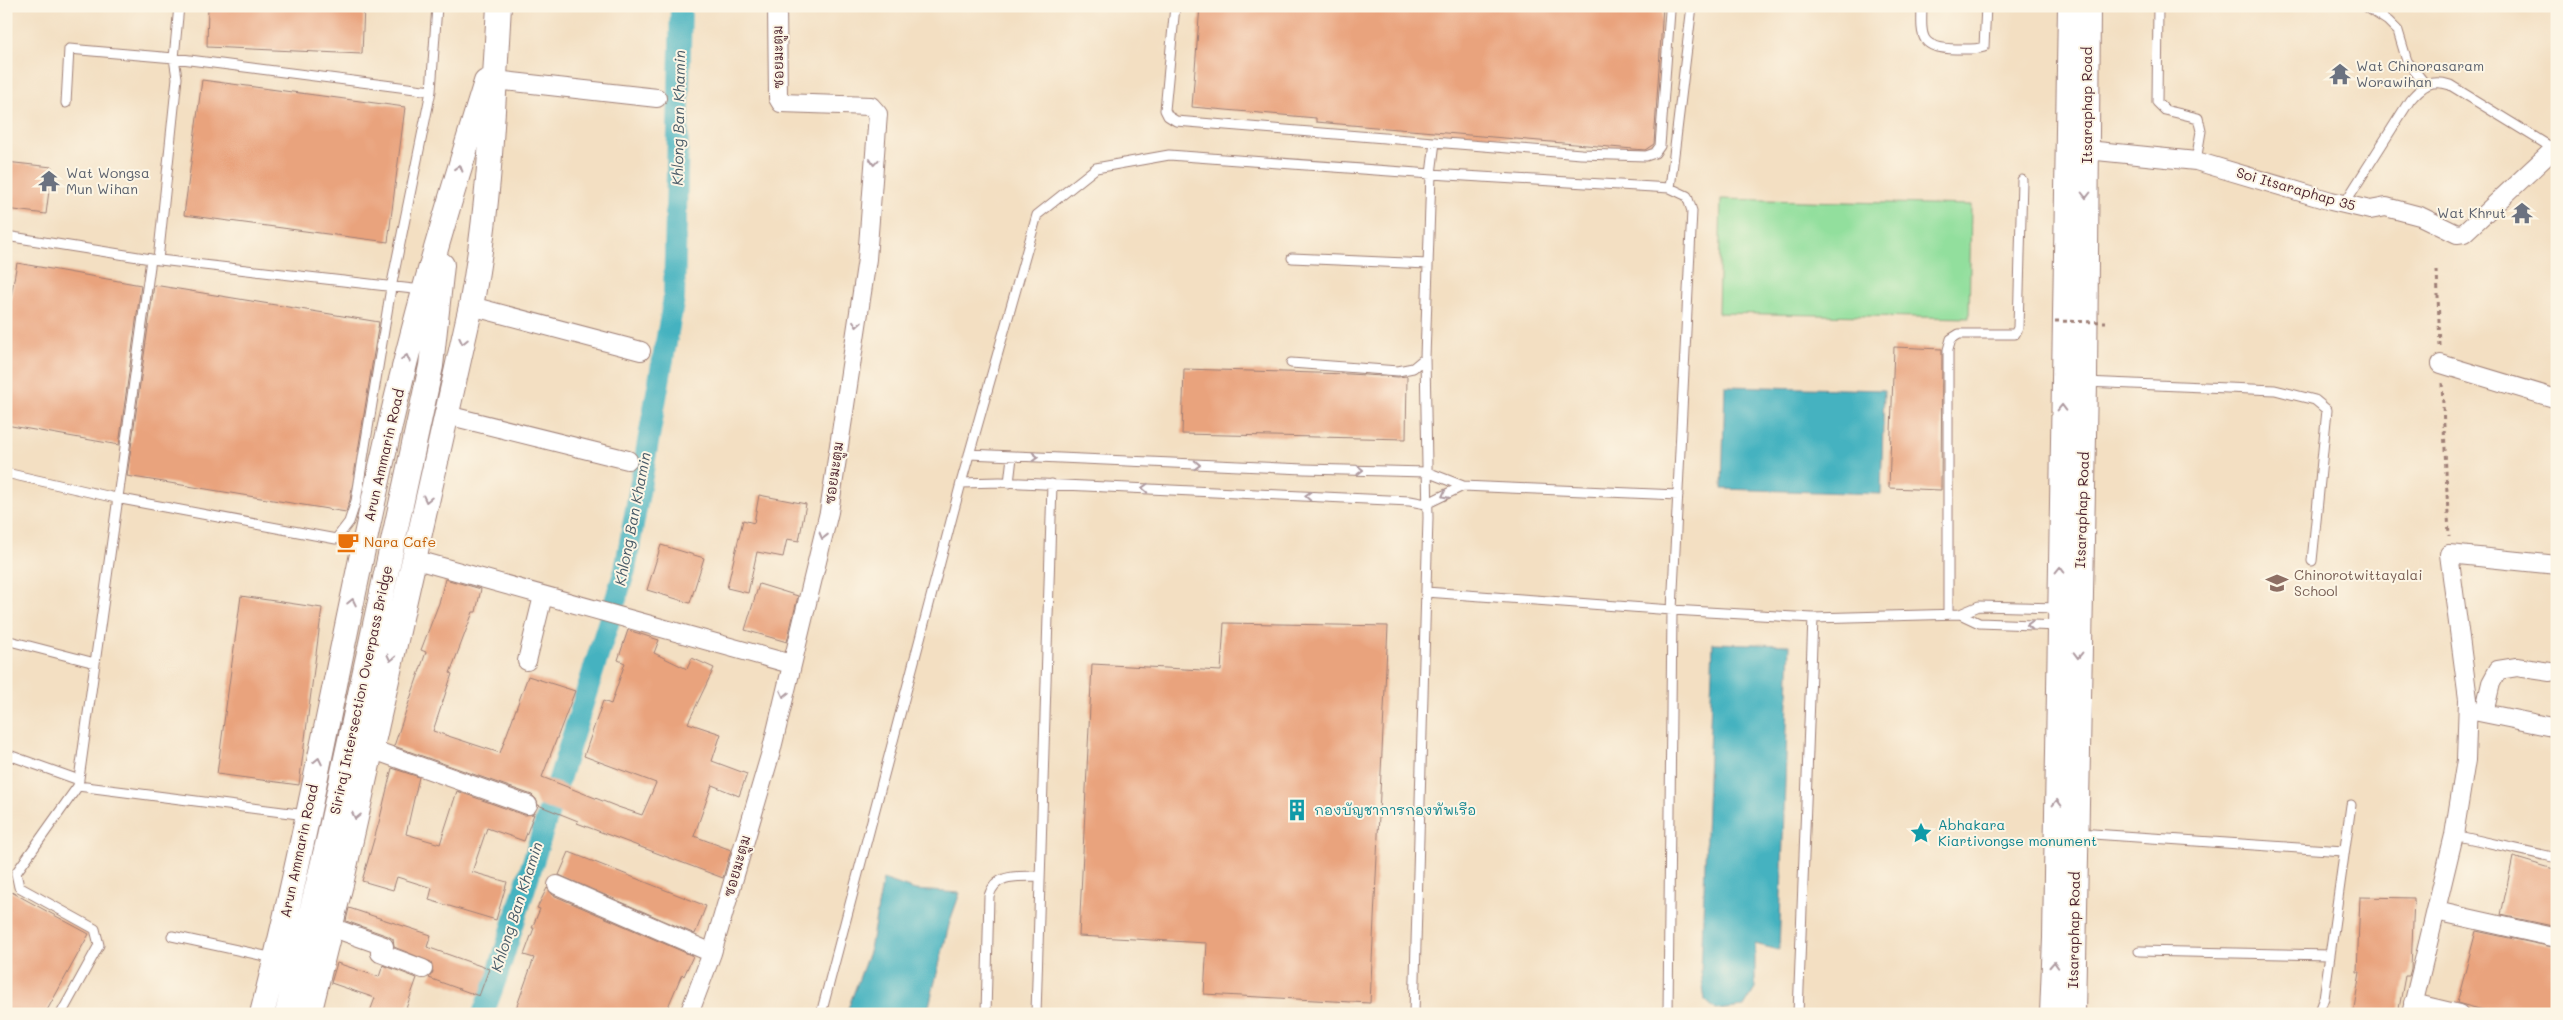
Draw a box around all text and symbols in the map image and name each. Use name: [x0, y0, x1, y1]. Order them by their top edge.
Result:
street label: ซอยมะตูม: [767, 25, 789, 89]
street label: Itsaraphap Road: [2077, 46, 2096, 163]
water label: Khlong Ban Khamin: [667, 50, 689, 186]
place label: Wat Chinorasaram Worawihan: [2356, 56, 2484, 91]
temple icon: Wat Chinorasaram Worawihan: [2327, 61, 2353, 87]
one-way arrow: [869, 158, 880, 166]
street label: Soi Itsaraphap 35: [2234, 162, 2358, 215]
place label: Wat Wongsa Mun Wihan: [66, 163, 150, 198]
one-way arrow: [454, 164, 464, 173]
temple icon: Wat Wongsa Mun Wihan: [36, 168, 62, 194]
one-way arrow: [2081, 192, 2091, 199]
temple icon: Wat Khrut: [2509, 200, 2535, 226]
place label: Wat Khrut: [2437, 203, 2506, 222]
one-way arrow: [852, 319, 862, 328]
one-way arrow: [458, 336, 469, 345]
one-way arrow: [400, 354, 411, 363]
street label: Arun Ammarin Road: [359, 386, 408, 523]
one-way arrow: [2057, 403, 2067, 411]
street label: ซอยมะตูม: [820, 440, 848, 506]
water label: Khlong Ban Khamin: [609, 450, 655, 587]
street label: Itsaraphap Road: [2070, 451, 2093, 569]
one-way arrow: [1031, 452, 1039, 463]
one-way arrow: [1193, 459, 1201, 470]
one-way arrow: [1356, 465, 1364, 476]
one-way arrow: [1141, 483, 1149, 494]
one-way arrow: [1441, 489, 1450, 499]
one-way arrow: [1303, 491, 1311, 502]
one-way arrow: [422, 495, 433, 503]
cafe icon: Nara Cafe: [335, 529, 361, 555]
one-way arrow: [818, 531, 829, 540]
place label: Nara Cafe: [364, 532, 436, 551]
street label: Siriraj Intersection Overpass Bridge: [325, 564, 396, 816]
place label: Chinorotwittayalai School: [2294, 565, 2422, 600]
one-way arrow: [2055, 566, 2065, 574]
school or university icon: Chinorotwittayalai School: [2264, 570, 2290, 596]
one-way arrow: [346, 598, 357, 607]
one-way arrow: [2026, 619, 2034, 630]
one-way arrow: [2073, 652, 2083, 659]
one-way arrow: [386, 653, 397, 662]
one-way arrow: [779, 689, 790, 698]
one-way arrow: [312, 757, 323, 766]
street label: Arun Ammarin Road: [275, 782, 322, 919]
building icon: กองบัญชาการกองทัพเรือ: [1284, 797, 1310, 823]
one-way arrow: [2052, 798, 2062, 806]
place label: กองบัญชาการกองทัพเรือ: [1314, 800, 1476, 819]
one-way arrow: [351, 812, 362, 821]
place label: Abhakara Kiartivongse monument: [1938, 815, 2097, 850]
place icon: Abhakara Kiartivongse monument: [1908, 820, 1934, 846]
street label: ซอยมะตูม: [719, 833, 755, 899]
water label: Khlong Ban Khamin: [486, 839, 547, 974]
street label: Itsaraphap Road: [2063, 871, 2084, 989]
one-way arrow: [2049, 961, 2059, 968]

